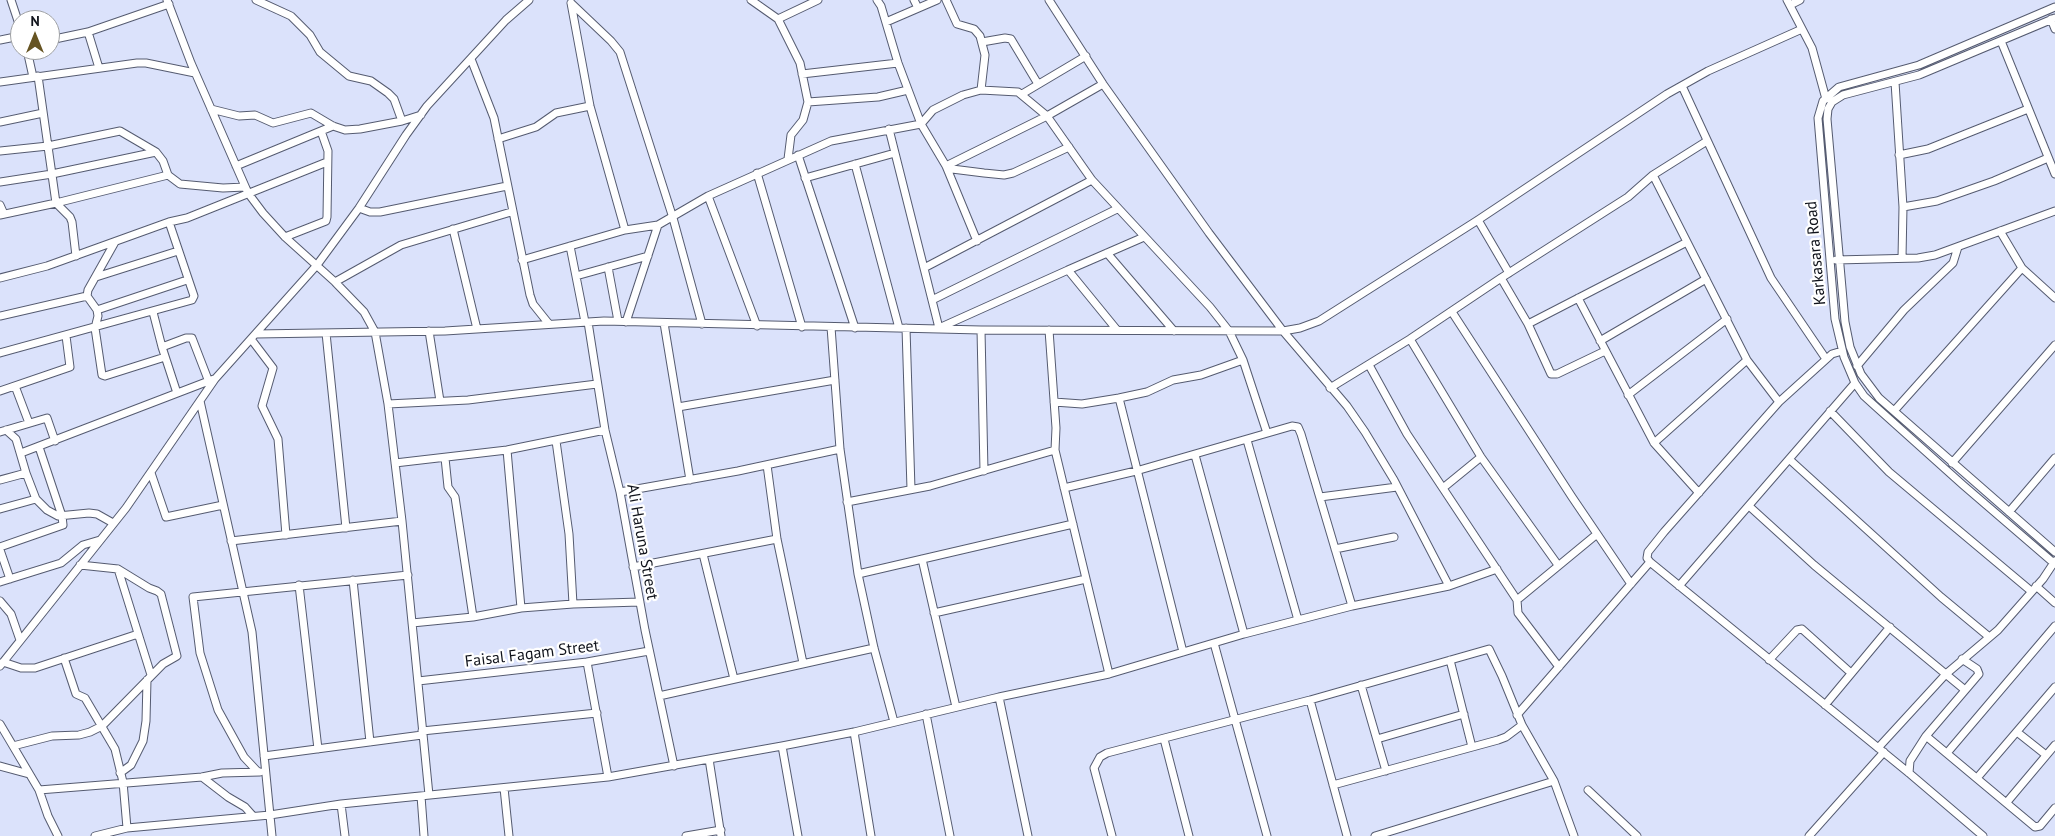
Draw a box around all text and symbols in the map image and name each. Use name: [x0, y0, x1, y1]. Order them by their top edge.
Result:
north arrow: [10, 10, 60, 60]
text: N: [30, 12, 40, 30]
street label: Karkasara Road: [1802, 200, 1830, 306]
street label: Ali Haruna Street: [622, 483, 662, 601]
street label: Faisal Fagam Street: [464, 636, 600, 672]

